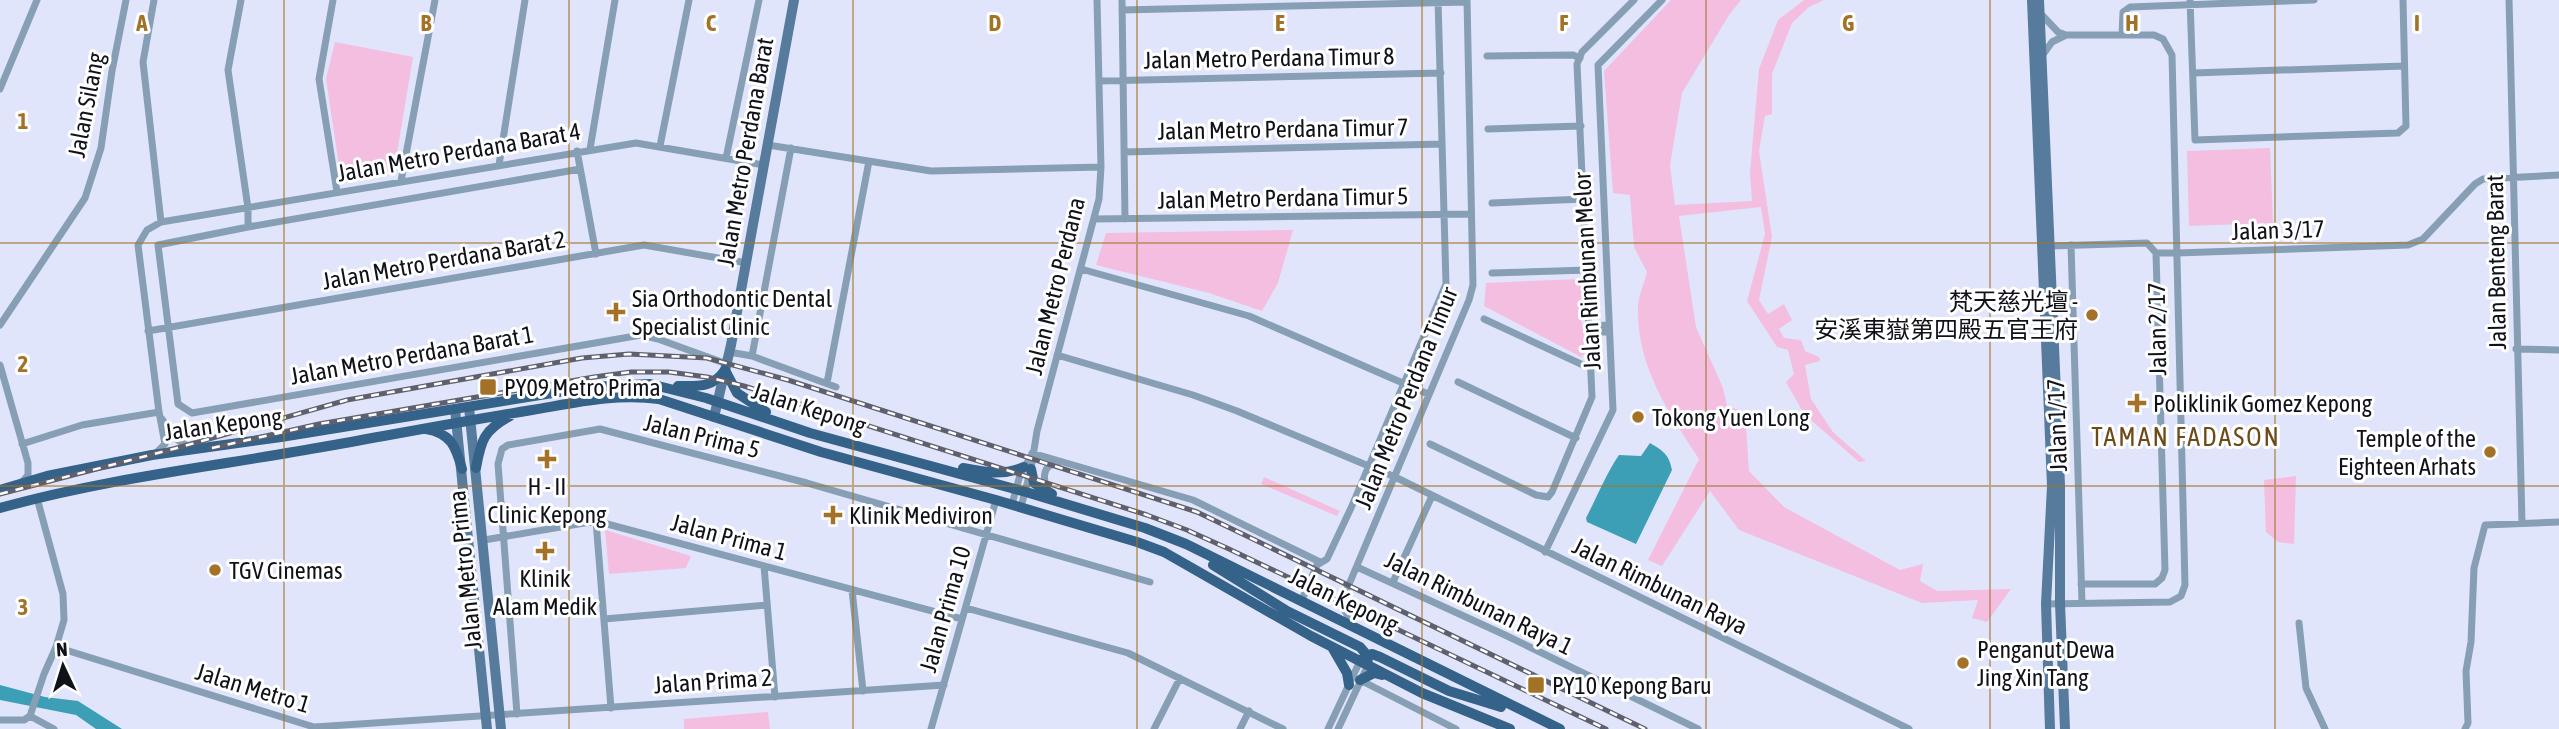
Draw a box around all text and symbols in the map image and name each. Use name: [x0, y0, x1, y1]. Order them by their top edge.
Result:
text: A: [135, 10, 148, 36]
text: B: [421, 10, 432, 36]
text: C: [706, 10, 717, 36]
text: D: [989, 10, 1002, 36]
text: E: [1275, 10, 1285, 36]
text: F: [1559, 10, 1569, 36]
text: G: [1842, 10, 1854, 36]
text: H: [2125, 10, 2139, 36]
text: I: [2414, 10, 2420, 36]
street label: Jalan Metro Perdana Barat: [712, 35, 778, 269]
street label: Jalan Metro Perdana Timur 8: [1143, 42, 1395, 74]
street label: Jalan Silang: [63, 50, 110, 160]
text: 1: [18, 108, 29, 134]
street label: Jalan Metro Perdana Timur 7: [1157, 113, 1409, 145]
street label: Jalan Metro Perdana Barat 4: [335, 117, 583, 187]
street label: Jalan Rimbunan Melor: [1568, 170, 1606, 371]
street label: Jalan Benteng Barat: [2481, 174, 2511, 350]
street label: Jalan Metro Perdana Timur 5: [1157, 182, 1409, 214]
street label: Jalan Metro Perdana: [1020, 195, 1090, 377]
street label: Jalan 3/17: [2231, 215, 2325, 245]
street label: Jalan Metro Perdana Barat 2: [320, 225, 568, 295]
street label: Jalan Metro Perdana Timur: [1349, 282, 1463, 513]
street label: Jalan 2/17: [2143, 282, 2171, 376]
place label: Sia Orthodontic Dental Specialist Clinic: [632, 285, 833, 340]
place label: 梵天慈光壇 - 安溪東嶽第四殿五官王府: [1814, 288, 2078, 343]
marker: Sia Orthodontic Dental Specialist Clinic: [606, 302, 626, 322]
marker: 梵天慈光壇 - 安溪東嶽第四殿五官王府: [2084, 307, 2100, 323]
street label: Jalan Metro Perdana Barat 1: [288, 320, 536, 390]
text: 2: [18, 351, 28, 377]
place label: PY09 Metro Prima: [504, 374, 661, 401]
marker: PY09 Metro Prima: [478, 377, 498, 397]
street label: Jalan Kepong: [749, 377, 870, 439]
street label: Jalan 1/17: [2042, 378, 2072, 472]
place label: Poliklinik Gomez Kepong: [2153, 390, 2373, 417]
marker: Poliklinik Gomez Kepong: [2127, 393, 2147, 413]
street label: Jalan Kepong: [163, 402, 284, 446]
place label: Tokong Yuen Long: [1652, 404, 1810, 431]
street label: Jalan Prima 5: [641, 409, 763, 463]
marker: Tokong Yuen Long: [1630, 409, 1646, 425]
district label: TAMAN FADASON: [2091, 422, 2281, 452]
place label: Temple of the Eighteen Arhats: [2338, 425, 2476, 480]
marker: Temple of the Eighteen Arhats: [2482, 444, 2498, 460]
marker: H - II Clinic Kepong: [537, 449, 557, 469]
place label: H - II Clinic Kepong: [488, 473, 607, 528]
street label: Jalan Metro Prima: [443, 489, 487, 651]
place label: Klinik Mediviron: [849, 502, 993, 529]
marker: Klinik Mediviron: [823, 505, 843, 525]
street label: Jalan Prima 1: [668, 509, 790, 565]
street label: Jalan Rimbunan Raya: [1568, 532, 1752, 640]
marker: Klinik Alam Medik: [535, 541, 555, 561]
street label: Jalan Prima 10: [914, 543, 976, 675]
street label: Jalan Rimbunan Raya 1: [1381, 546, 1577, 660]
place label: TGV Cinemas: [229, 557, 343, 584]
marker: TGV Cinemas: [207, 562, 223, 578]
street label: Jalan Kepong: [1285, 562, 1404, 638]
place label: Klinik Alam Medik: [493, 565, 598, 620]
text: 3: [18, 594, 28, 620]
north arrow: [28, 631, 98, 701]
place label: Penganut Dewa Jing Xin Tang: [1977, 636, 2115, 691]
text: N: [55, 638, 68, 660]
marker: Penganut Dewa Jing Xin Tang: [1955, 655, 1971, 671]
street label: Jalan Metro 1: [193, 658, 313, 718]
street label: Jalan Prima 2: [653, 663, 773, 699]
place label: PY10 Kepong Baru: [1552, 672, 1712, 699]
marker: PY10 Kepong Baru: [1526, 675, 1546, 695]

